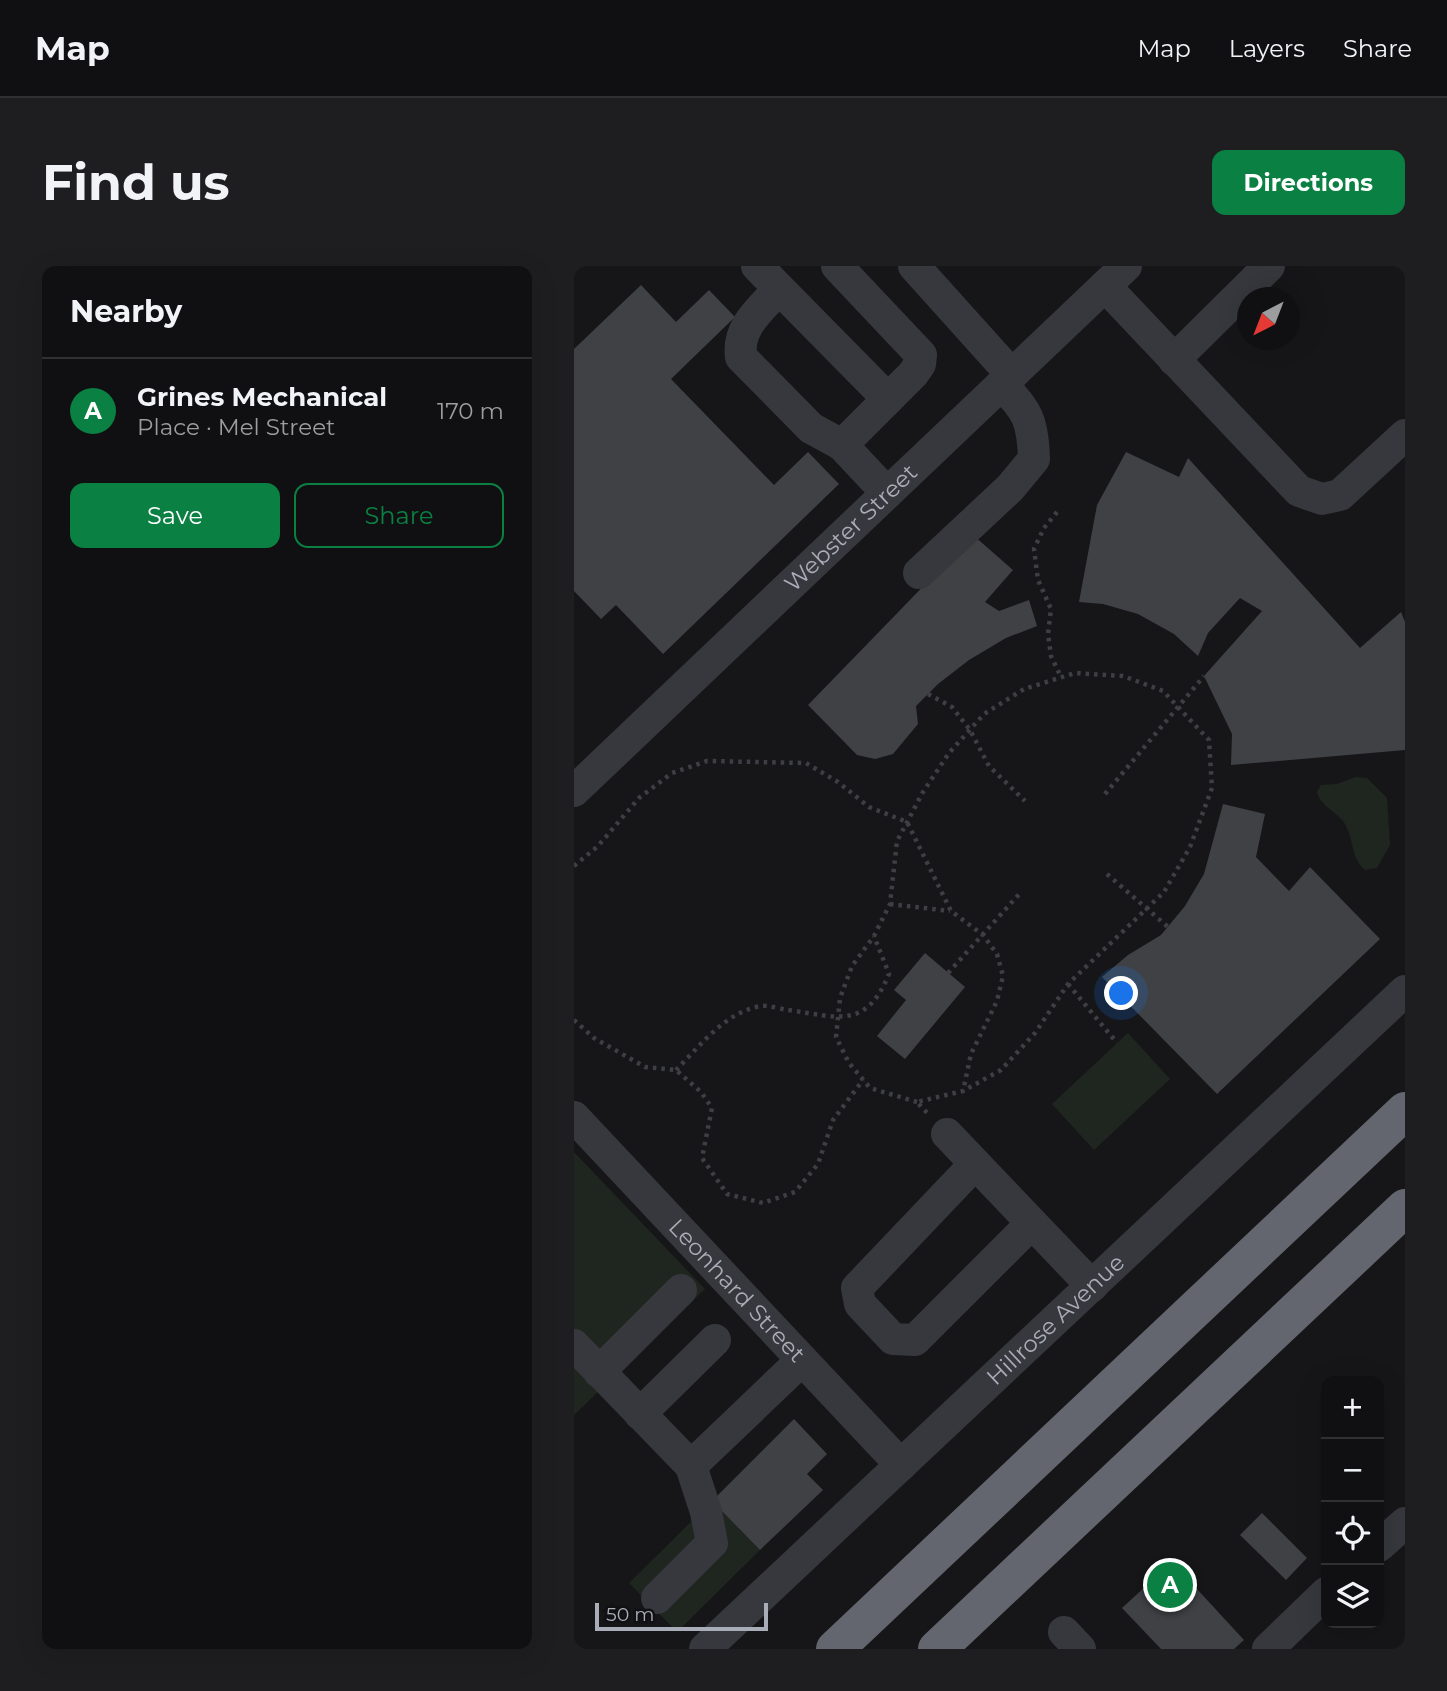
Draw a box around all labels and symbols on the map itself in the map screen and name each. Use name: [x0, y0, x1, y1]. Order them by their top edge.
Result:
north arrow: [1237, 287, 1300, 350]
street label: Webster Street: [779, 458, 923, 597]
your location: [1104, 976, 1138, 1010]
street label: Leonhard Street: [663, 1213, 811, 1368]
street label: Hillrose Avenue: [981, 1248, 1130, 1391]
pin: A: [1147, 1559, 1193, 1611]
scale bar: [595, 1600, 768, 1632]

